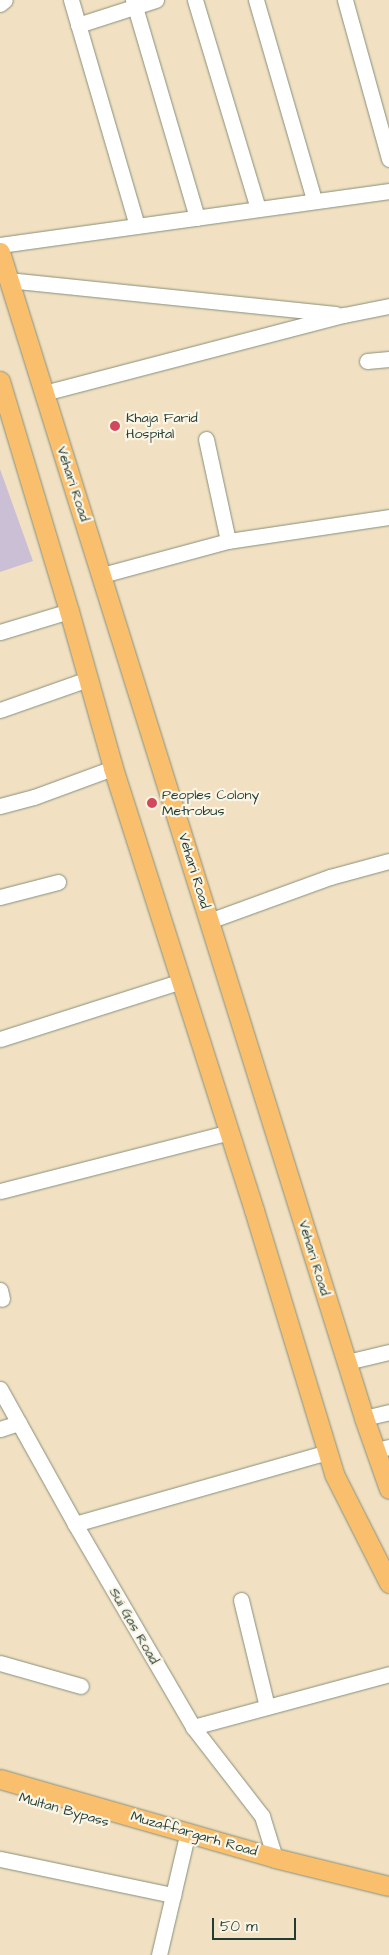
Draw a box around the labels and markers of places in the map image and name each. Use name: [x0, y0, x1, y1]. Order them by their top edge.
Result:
place label: Khaja Farid Hospital: [126, 410, 198, 442]
marker: Khaja Farid Hospital: [108, 419, 122, 433]
place label: Peoples Colony Metrobus: [162, 787, 259, 820]
marker: Peoples Colony Metrobus: [146, 797, 158, 809]

